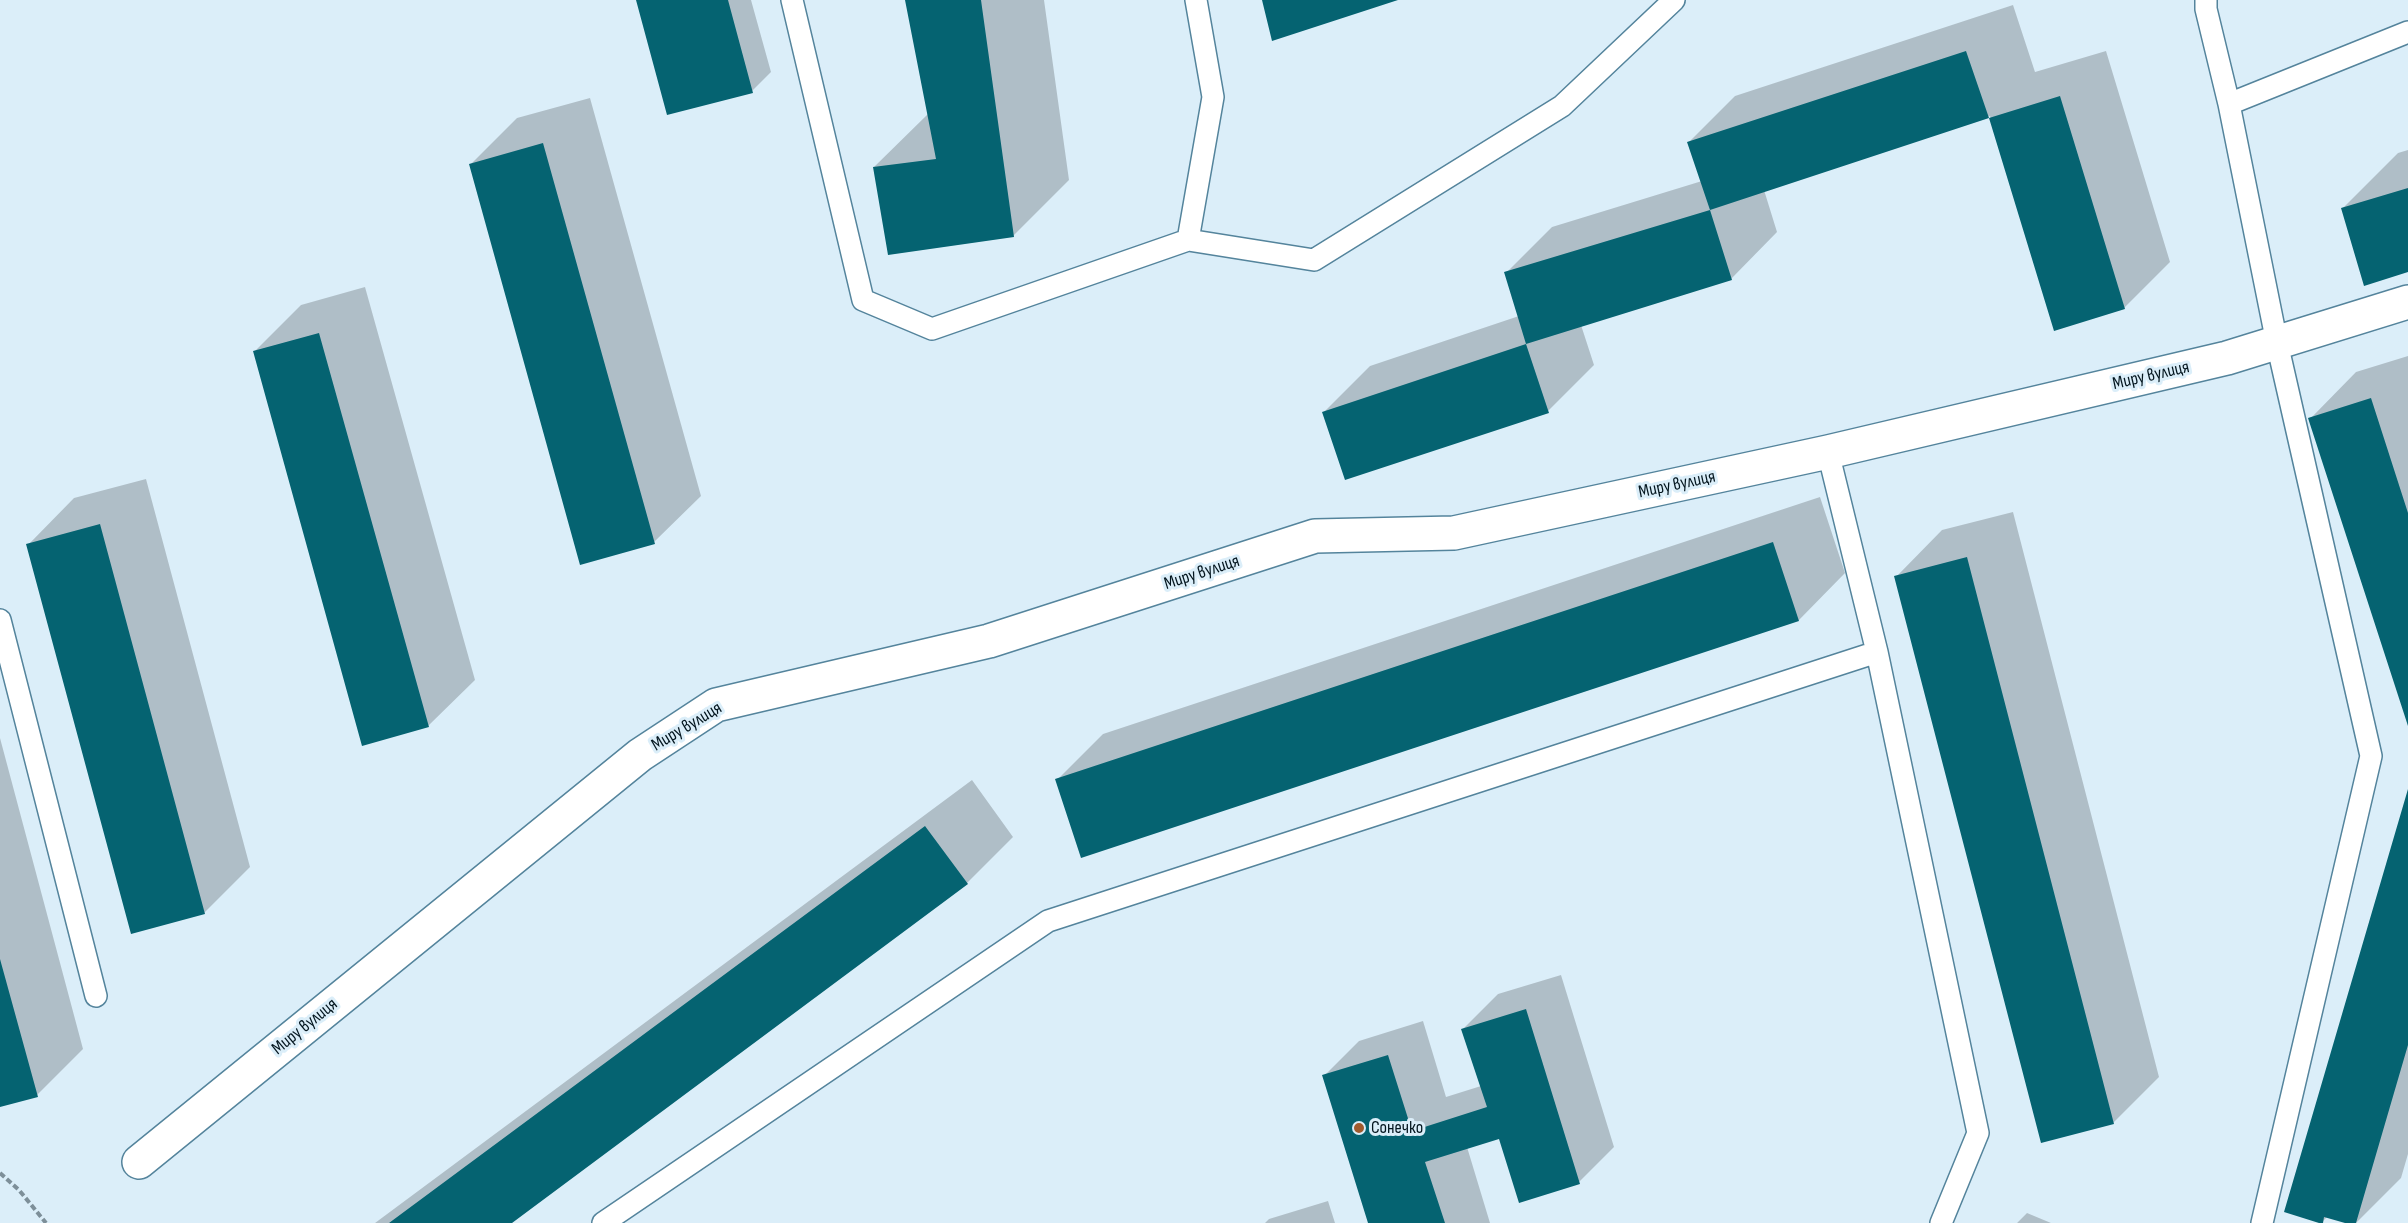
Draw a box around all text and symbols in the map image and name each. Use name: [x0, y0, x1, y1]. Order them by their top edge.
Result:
street label: Миру вулиця: [2111, 357, 2191, 395]
street label: Миру вулиця: [1637, 466, 1717, 504]
street label: Миру вулиця: [1162, 551, 1242, 595]
street label: Миру вулиця: [648, 698, 726, 756]
street label: Миру вулиця: [268, 994, 342, 1060]
place label: Сонечко: [1371, 1117, 1423, 1139]
marker: Сонечко: [1352, 1121, 1366, 1135]

